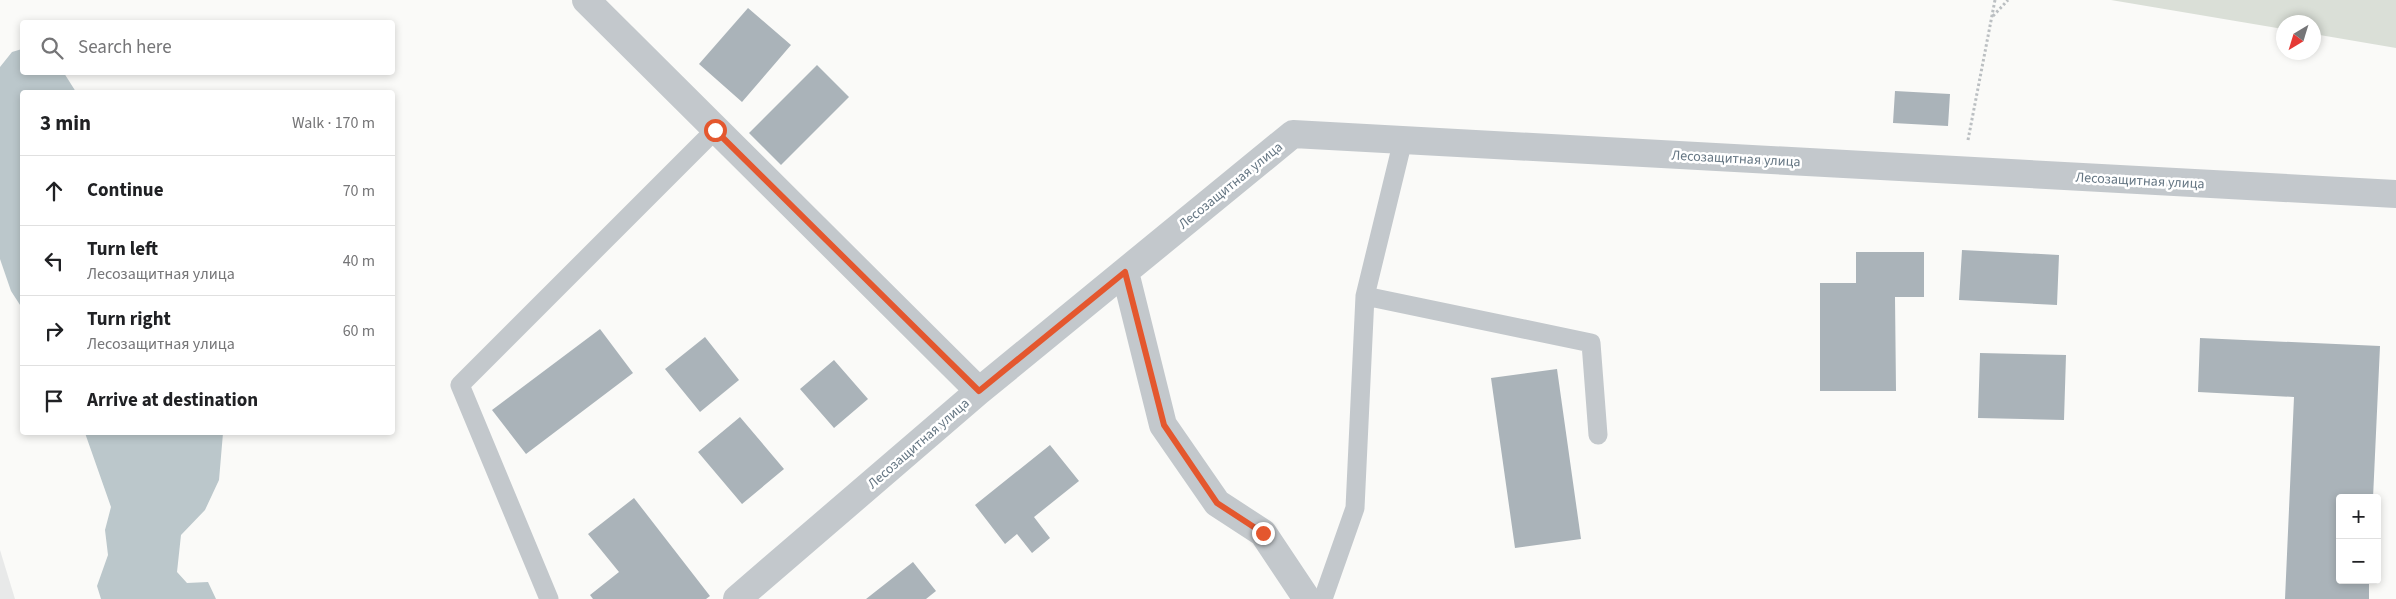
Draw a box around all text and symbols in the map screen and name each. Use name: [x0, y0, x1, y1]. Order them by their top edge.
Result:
north arrow: [2276, 15, 2321, 60]
search box: [20, 20, 395, 75]
icon: search: [38, 34, 66, 62]
text: Search here: [78, 34, 172, 61]
text: 3 min: [40, 108, 91, 138]
text: Walk · 170 m: [292, 112, 375, 134]
route start: [704, 119, 727, 142]
street label: Лесозащитная улица: [1174, 137, 1287, 234]
street label: Лесозащитная улица: [1671, 146, 1801, 172]
street label: Лесозащитная улица: [2075, 168, 2205, 194]
icon: ahead: [40, 177, 68, 205]
text: Continue: [87, 177, 164, 204]
text: 70 m: [343, 180, 375, 202]
text: Turn left: [87, 236, 158, 263]
icon: left: [40, 247, 68, 275]
text: 40 m: [343, 250, 375, 272]
text: Лесозащитная улица: [87, 263, 235, 285]
text: Turn right: [87, 306, 171, 333]
icon: right: [40, 317, 68, 345]
text: 60 m: [343, 320, 375, 342]
text: Лесозащитная улица: [87, 333, 235, 355]
icon: arrive: [40, 387, 68, 415]
text: Arrive at destination: [87, 387, 258, 414]
street label: Лесозащитная улица: [863, 394, 974, 494]
map controls: [2336, 494, 2381, 584]
button: +: [2336, 494, 2381, 539]
route end: [1252, 522, 1275, 545]
button: −: [2336, 539, 2381, 584]

